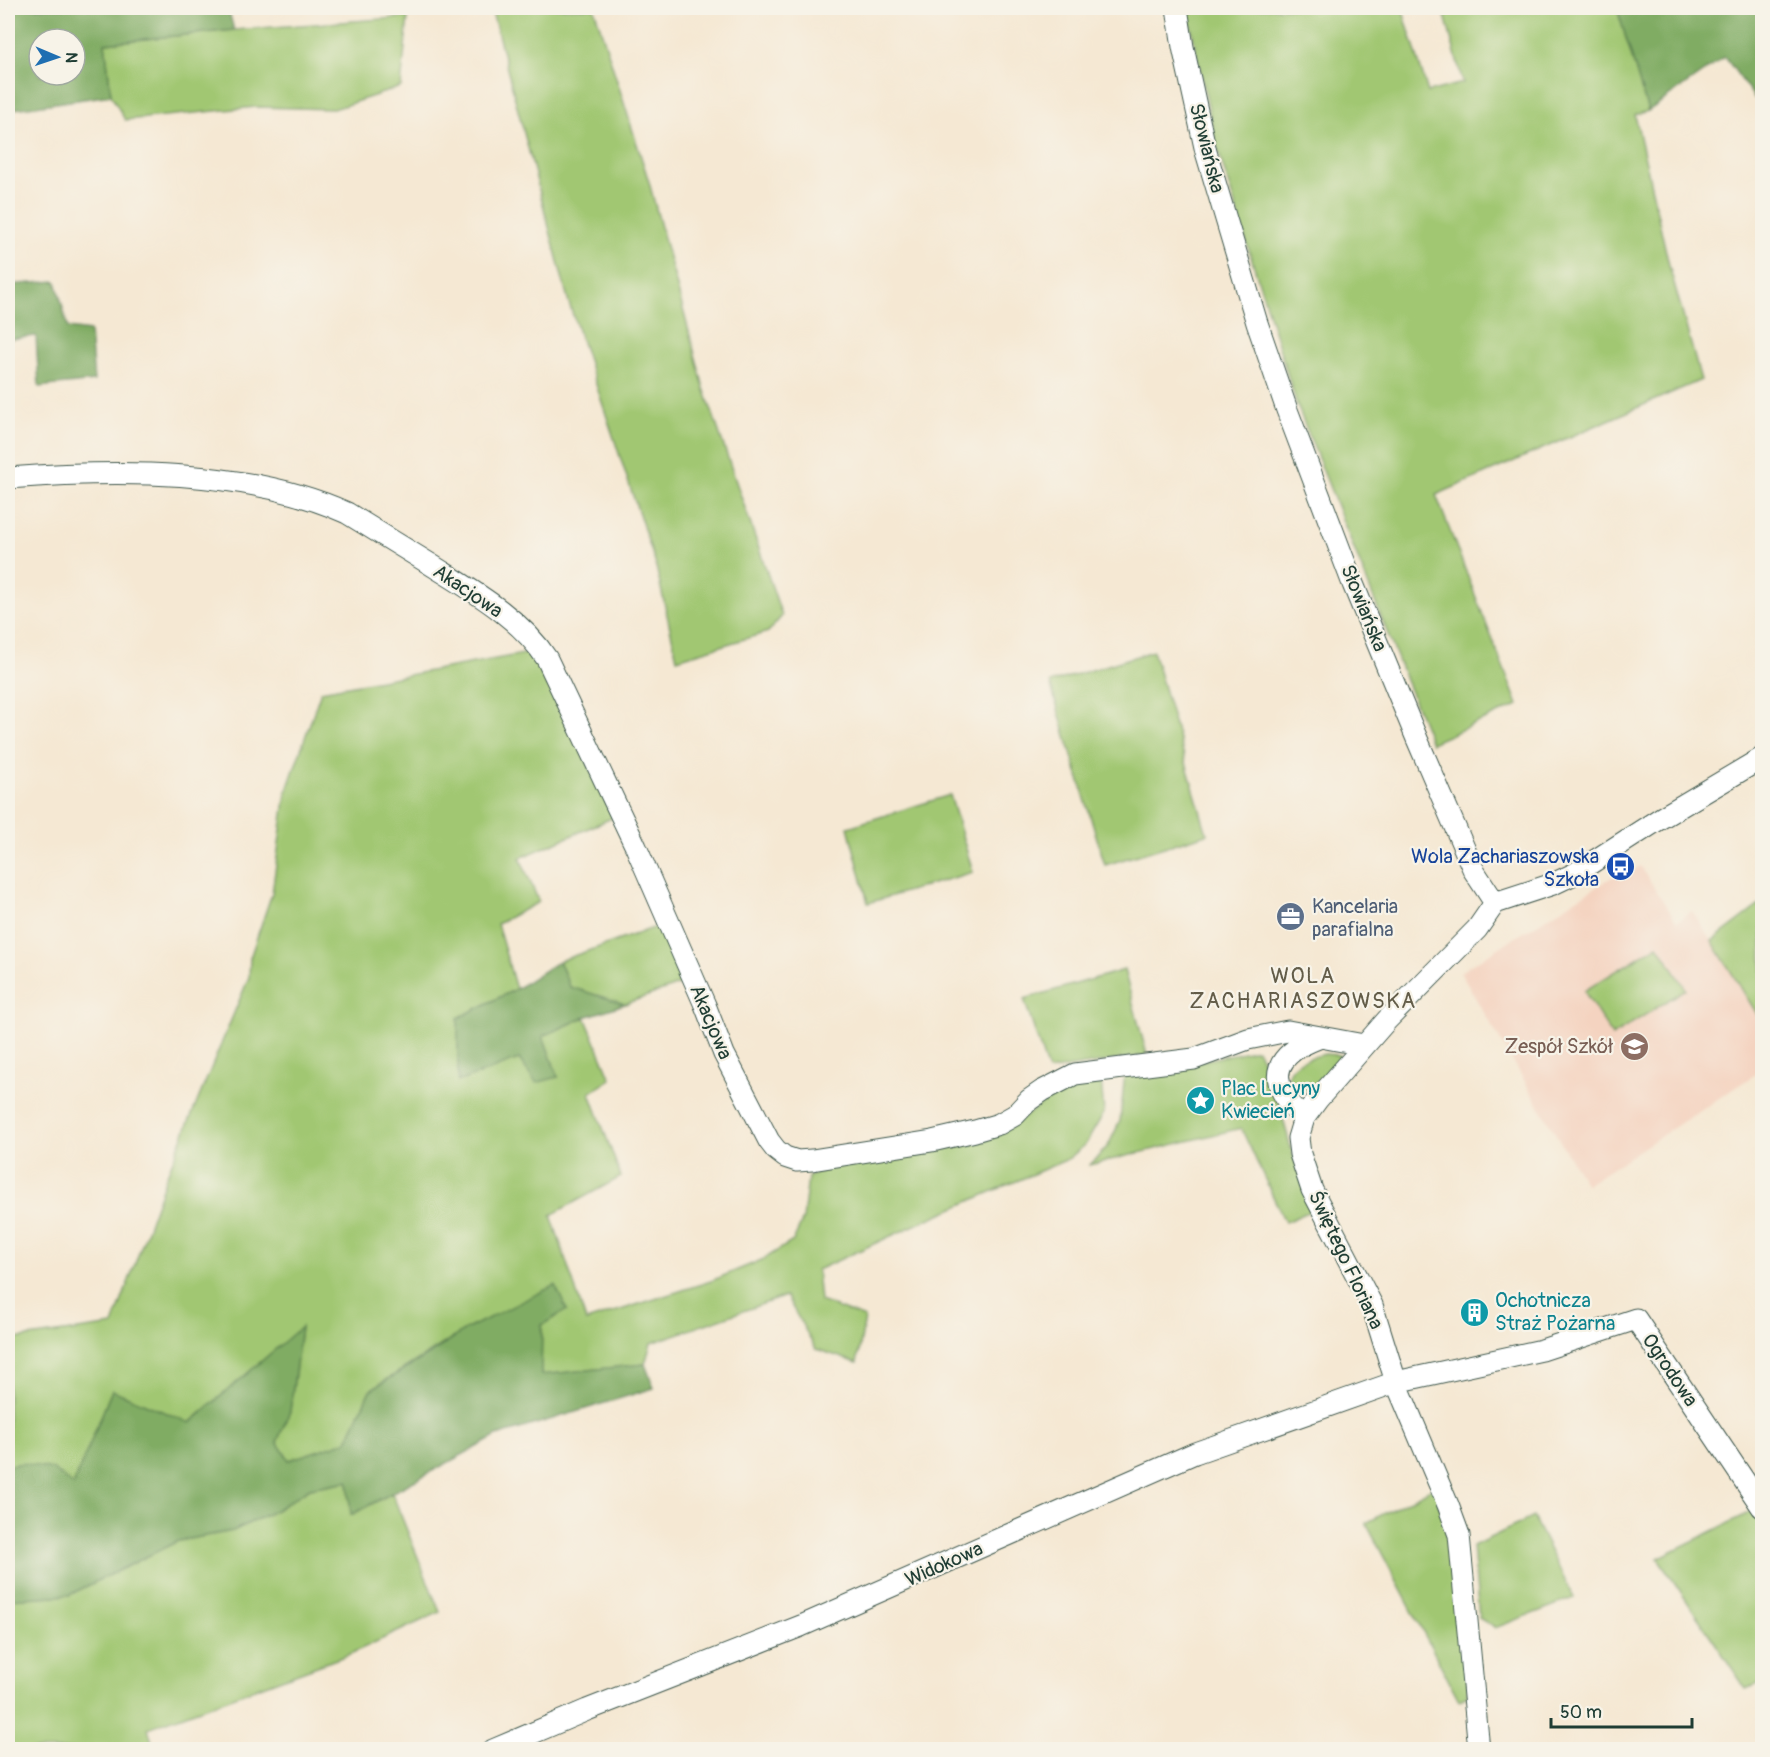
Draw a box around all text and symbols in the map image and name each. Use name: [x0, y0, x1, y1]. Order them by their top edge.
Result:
north arrow: [27, 27, 87, 87]
text: N: [61, 52, 81, 63]
street label: Słowiańska: [1184, 101, 1230, 195]
street label: Akacjowa: [428, 559, 508, 623]
street label: Słowiańska: [1335, 561, 1393, 655]
place label: Wola Zachariaszowska Szkoła: [1411, 844, 1599, 892]
bus stop icon: Wola Zachariaszowska Szkoła: [1604, 851, 1636, 883]
place label: Kancelaria parafialna: [1312, 894, 1398, 942]
office icon: Kancelaria parafialna: [1275, 901, 1307, 933]
district label: WOLA ZACHARIASZOWSKA: [1189, 962, 1417, 1015]
street label: Akacjowa: [684, 981, 738, 1063]
school or university icon: Zespół Szkół: [1618, 1030, 1650, 1062]
place label: Zespół Szkół: [1505, 1034, 1614, 1059]
place label: Plac Lucyny Kwiecień: [1221, 1076, 1321, 1124]
place icon: Plac Lucyny Kwiecień: [1184, 1084, 1216, 1116]
street label: Świętego Floriana: [1303, 1187, 1389, 1333]
place label: Ochotnicza Straż Pożarna: [1495, 1288, 1615, 1336]
building icon: Ochotnicza Straż Pożarna: [1458, 1296, 1490, 1328]
street label: Ogrodowa: [1636, 1329, 1704, 1411]
street label: Widokowa: [901, 1536, 987, 1592]
scale bar: [1551, 1691, 1692, 1729]
text: 50 m: [1560, 1701, 1602, 1724]

